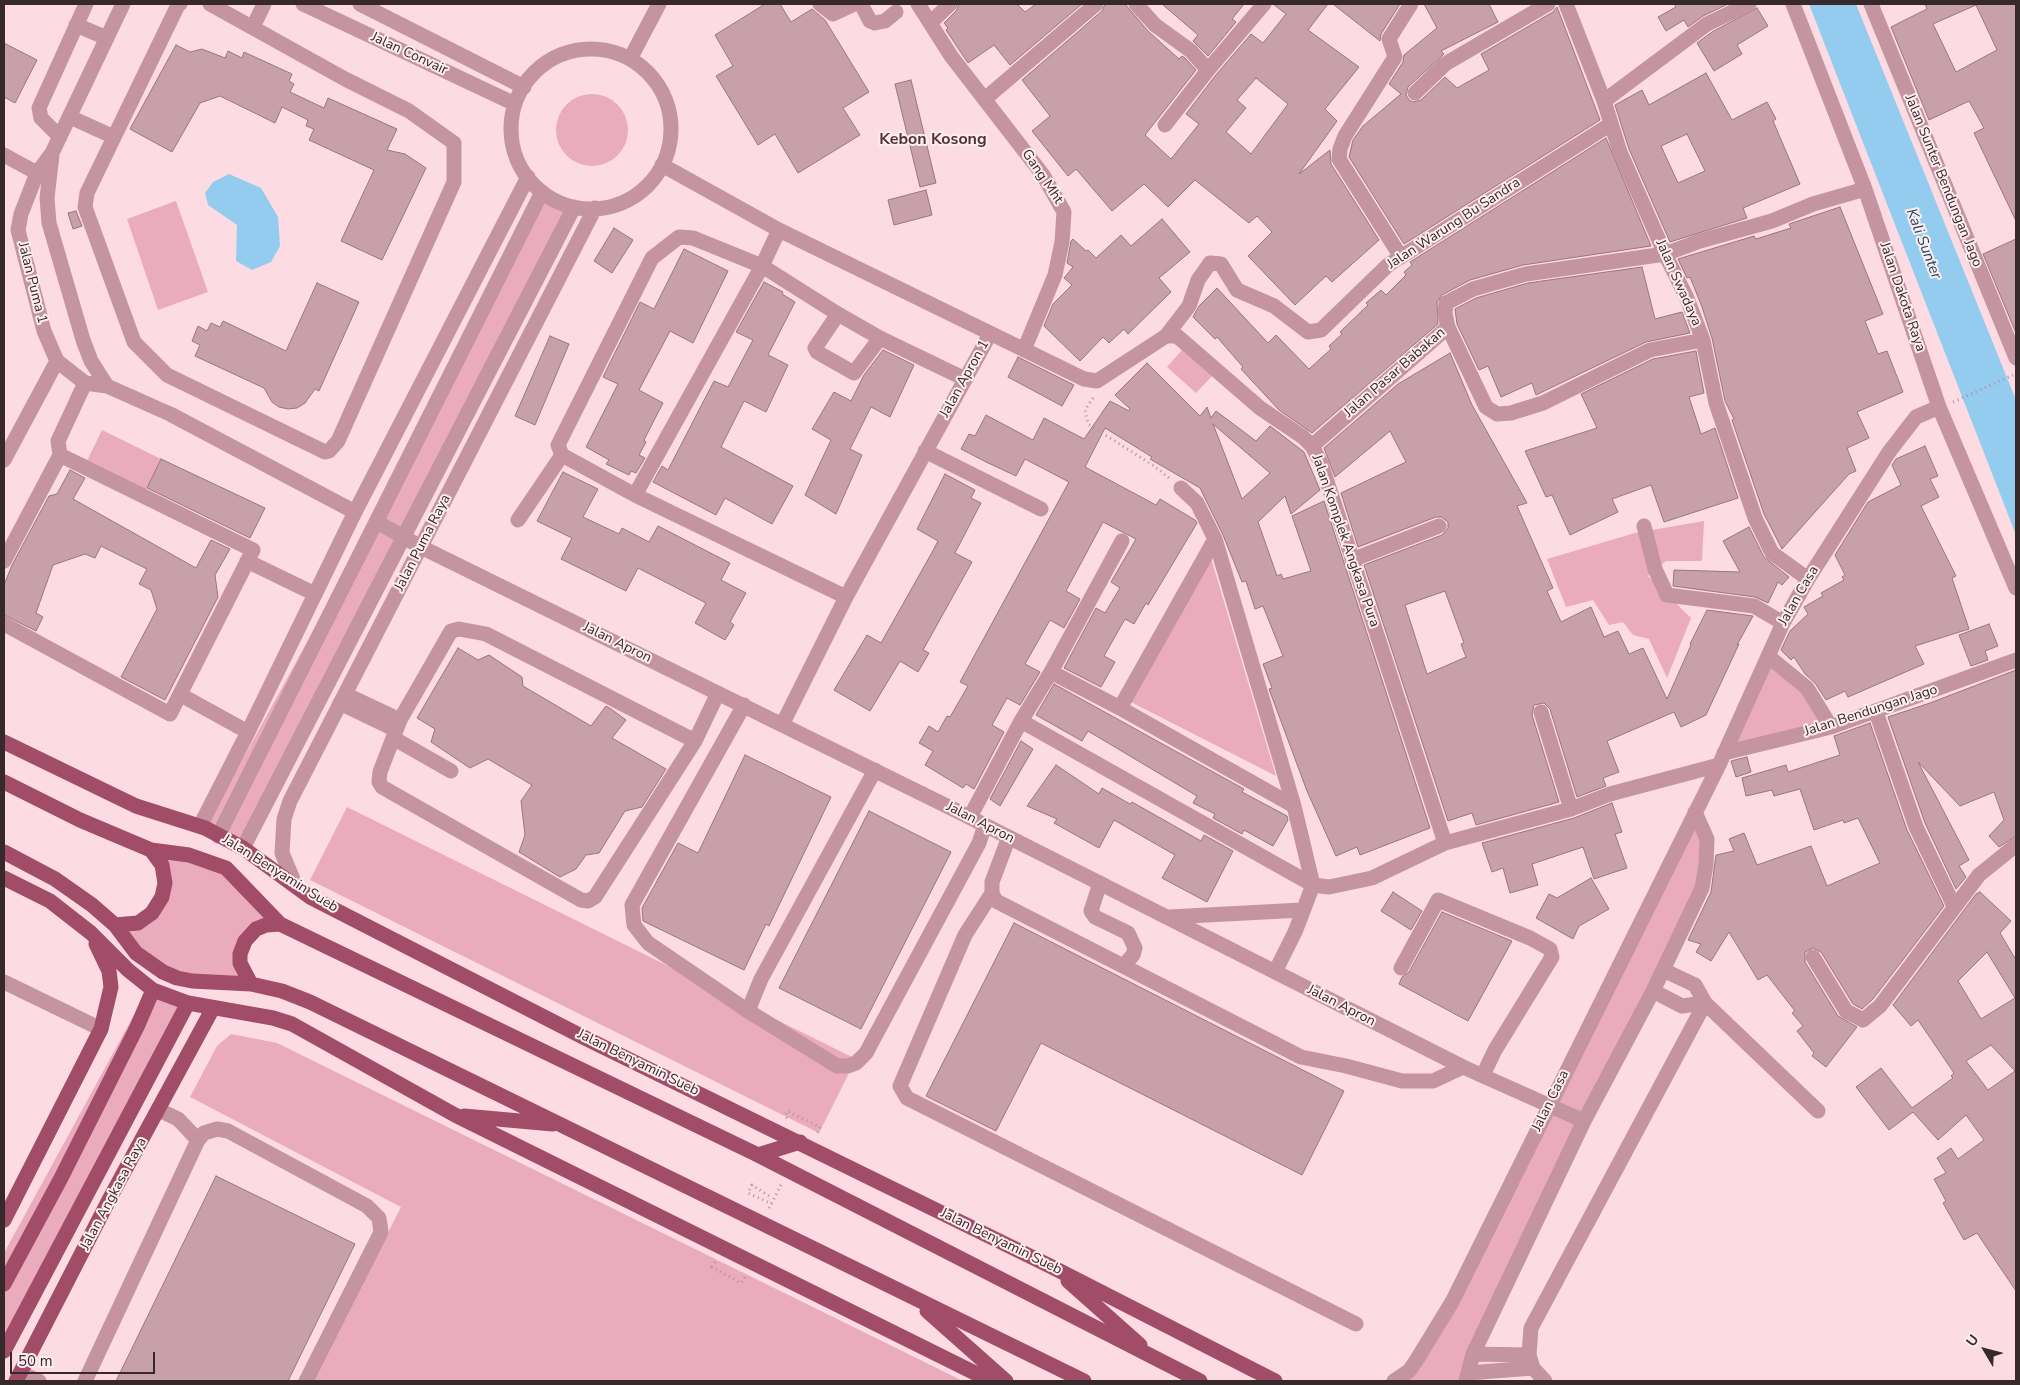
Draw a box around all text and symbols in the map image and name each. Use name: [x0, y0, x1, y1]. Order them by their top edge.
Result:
street label: Jalan Convair: [368, 29, 450, 79]
street label: Jalan Sunter Bendungan Jago: [1901, 92, 1985, 270]
district label: Kebon Kosong: [879, 130, 987, 150]
street label: Gang Mht: [1018, 147, 1066, 207]
street label: Jalan Warung Bu Sandra: [1384, 175, 1524, 273]
water label: Kali Sunter: [1901, 206, 1945, 282]
street label: Jalan Swadaya: [1651, 237, 1705, 329]
street label: Jalan Dakota Raya: [1875, 240, 1929, 354]
street label: Jalan Puma 1: [14, 241, 50, 325]
street label: Jalan Pasar Babakan: [1341, 324, 1449, 422]
street label: Jalan Apron 1: [937, 337, 993, 421]
street label: Jalan Komplek Angkasa Pura: [1308, 453, 1382, 629]
street label: Jalan Puma Raya: [391, 492, 455, 594]
street label: Jalan Casa: [1775, 563, 1823, 629]
street label: Jalan Apron: [580, 619, 654, 667]
street label: Jalan Bendungan Jago: [1802, 682, 1940, 740]
street label: Jalan Apron: [943, 799, 1017, 847]
street label: Jalan Benyamin Sueb: [219, 832, 341, 916]
street label: Jalan Apron: [1304, 982, 1378, 1030]
street label: Jalan Benyamin Sueb: [574, 1026, 702, 1100]
street label: Jalan Casa: [1529, 1068, 1573, 1134]
street label: Jalan Angkasa Raya: [77, 1135, 151, 1253]
street label: Jalan Benyamin Sueb: [937, 1205, 1065, 1279]
north arrow: [1960, 1325, 2010, 1375]
text: U: [1962, 1331, 1983, 1351]
scale bar: [12, 1342, 158, 1374]
text: 50 m: [18, 1351, 53, 1371]

